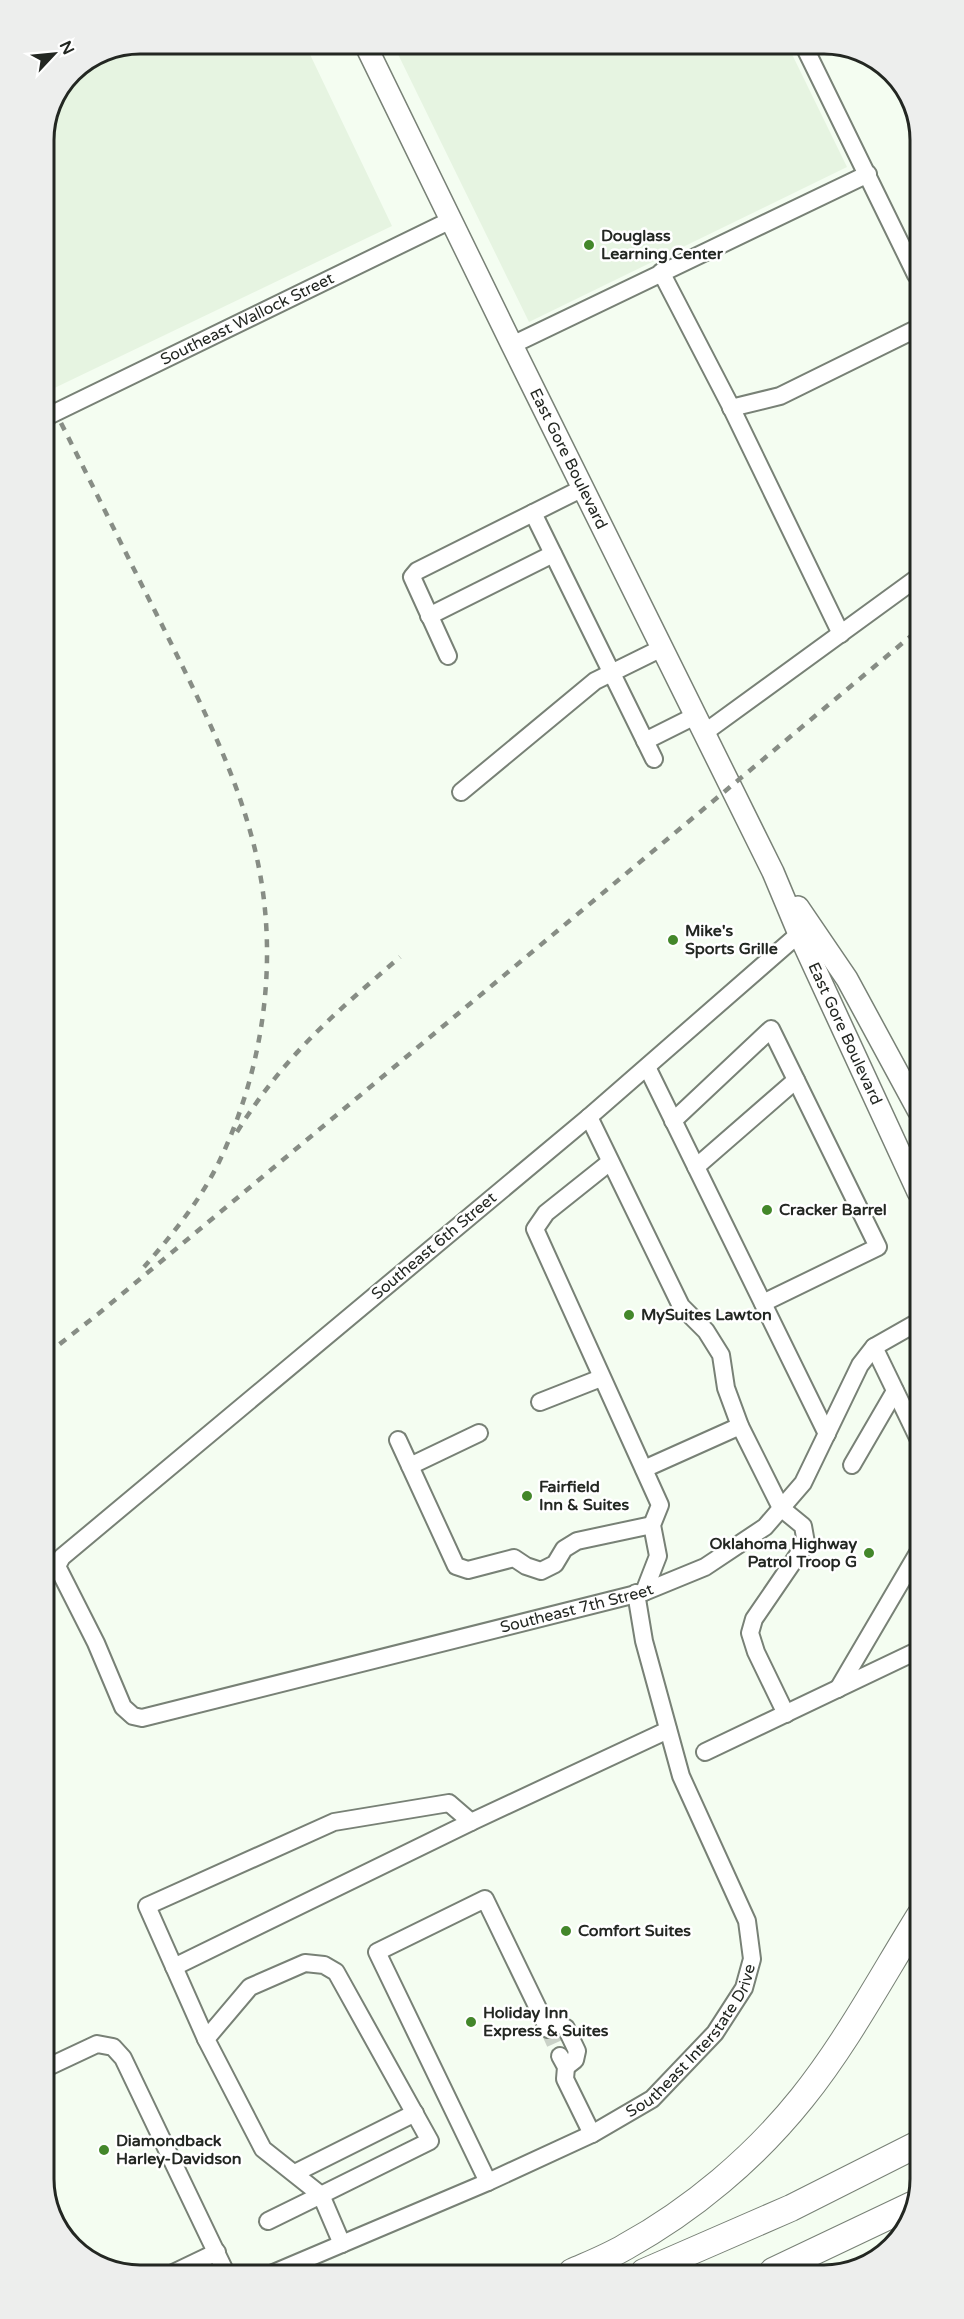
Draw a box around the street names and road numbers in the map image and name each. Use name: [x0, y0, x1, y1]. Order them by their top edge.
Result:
street label: Southeast Wallock Street: [157, 268, 337, 370]
street label: East Gore Boulevard: [525, 385, 612, 533]
street label: East Gore Boulevard: [803, 959, 886, 1108]
street label: Southeast 6th Street: [367, 1188, 501, 1304]
street label: Southeast 7th Street: [498, 1579, 656, 1638]
street label: Southeast Interstate Drive: [622, 1962, 760, 2122]

